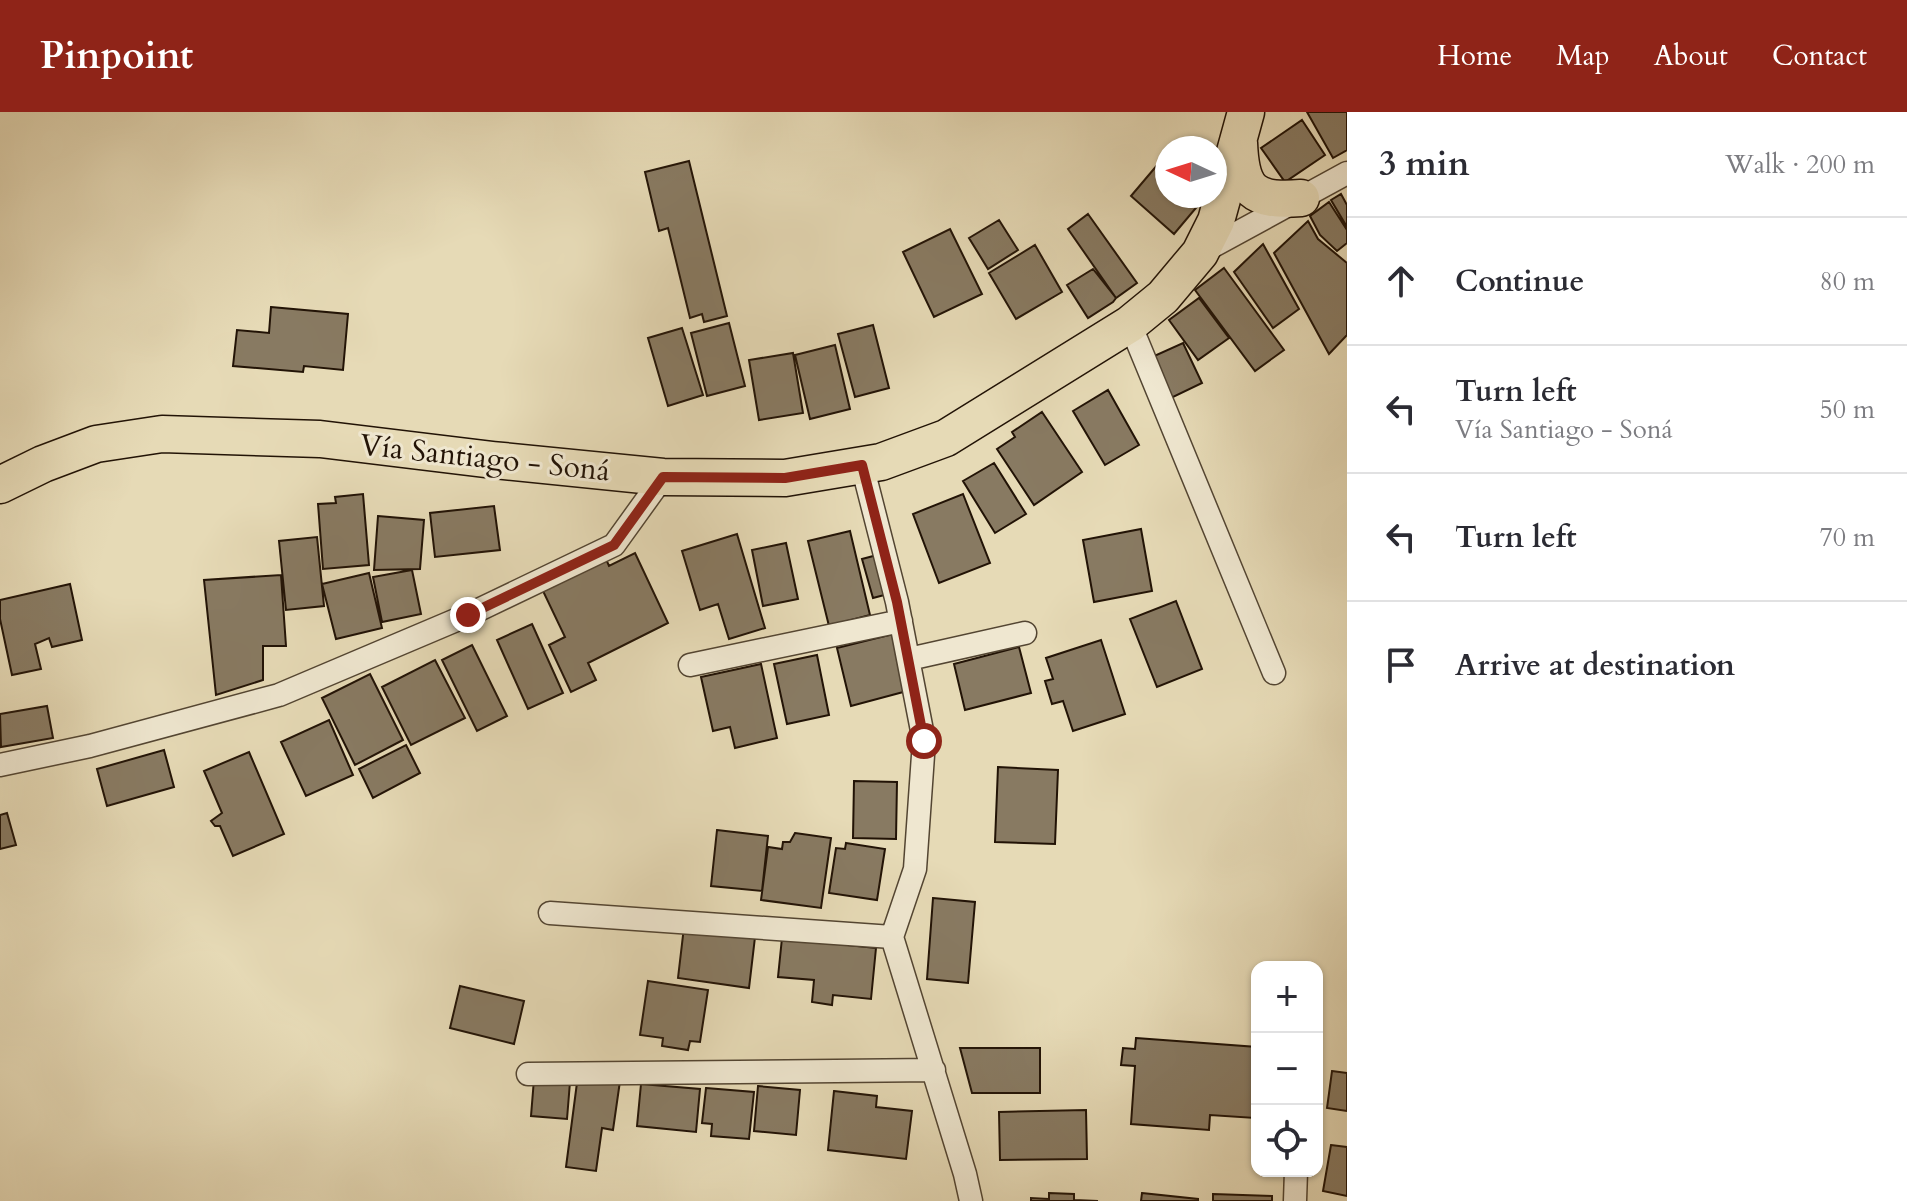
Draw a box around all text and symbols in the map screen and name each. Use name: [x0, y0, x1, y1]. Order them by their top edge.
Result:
text: Pinpoint: [40, 30, 193, 82]
text: Home: [1437, 37, 1512, 75]
text: Map: [1556, 37, 1610, 75]
text: About: [1654, 37, 1728, 75]
text: Contact: [1772, 37, 1867, 75]
north arrow: [1155, 136, 1227, 208]
text: 3 min: [1379, 141, 1470, 187]
text: Walk · 200 m: [1725, 147, 1875, 182]
icon: ahead: [1379, 259, 1423, 303]
text: Continue: [1455, 261, 1584, 302]
text: 80 m: [1819, 264, 1875, 299]
text: Turn left: [1455, 371, 1577, 412]
icon: left: [1379, 387, 1423, 431]
text: 50 m: [1819, 392, 1875, 427]
text: Vía Santiago - Soná: [1455, 412, 1673, 447]
street label: Vía Santiago - Soná: [358, 424, 612, 492]
icon: left: [1379, 515, 1423, 559]
text: Turn left: [1455, 517, 1577, 558]
text: 70 m: [1819, 520, 1875, 555]
route end: [450, 597, 486, 633]
icon: arrive: [1379, 643, 1423, 687]
text: Arrive at destination: [1455, 645, 1735, 686]
route start: [906, 723, 942, 759]
map controls: [1251, 961, 1323, 1177]
button: +: [1251, 961, 1323, 1033]
button: −: [1251, 1033, 1323, 1105]
button: locate: [1251, 1105, 1323, 1177]

